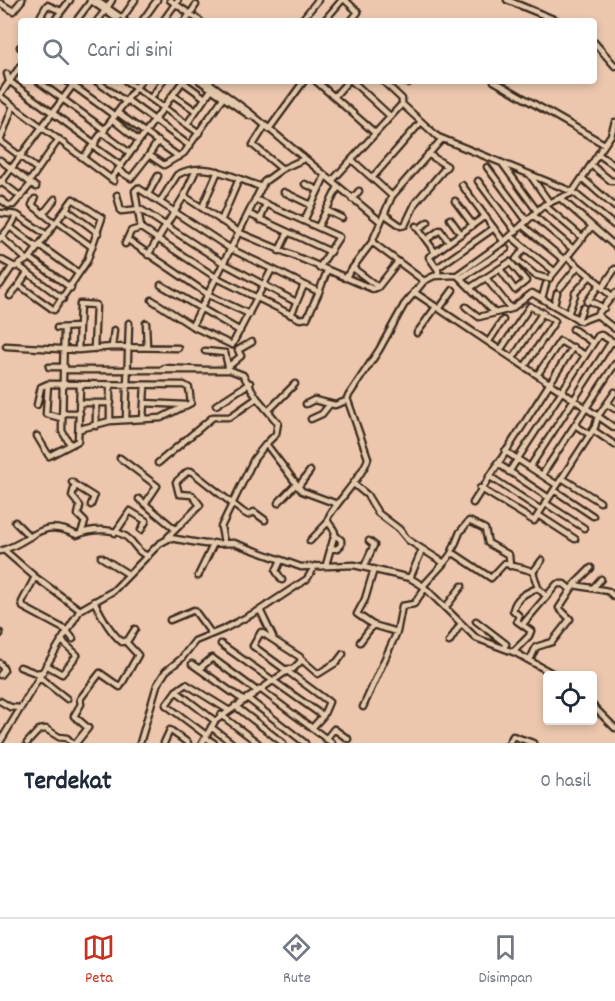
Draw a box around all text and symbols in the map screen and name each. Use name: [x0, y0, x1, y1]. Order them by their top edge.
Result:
search box: [18, 18, 597, 84]
icon: search: [39, 35, 72, 68]
text: Cari di sini: [87, 36, 172, 67]
map controls: [543, 671, 597, 725]
button: locate: [543, 671, 597, 725]
text: Terdekat: [24, 764, 112, 801]
text: 0 hasil: [540, 768, 591, 796]
tab: Peta: [82, 931, 115, 990]
tab: Rute: [280, 931, 313, 990]
tab: Disimpan: [478, 931, 533, 990]

